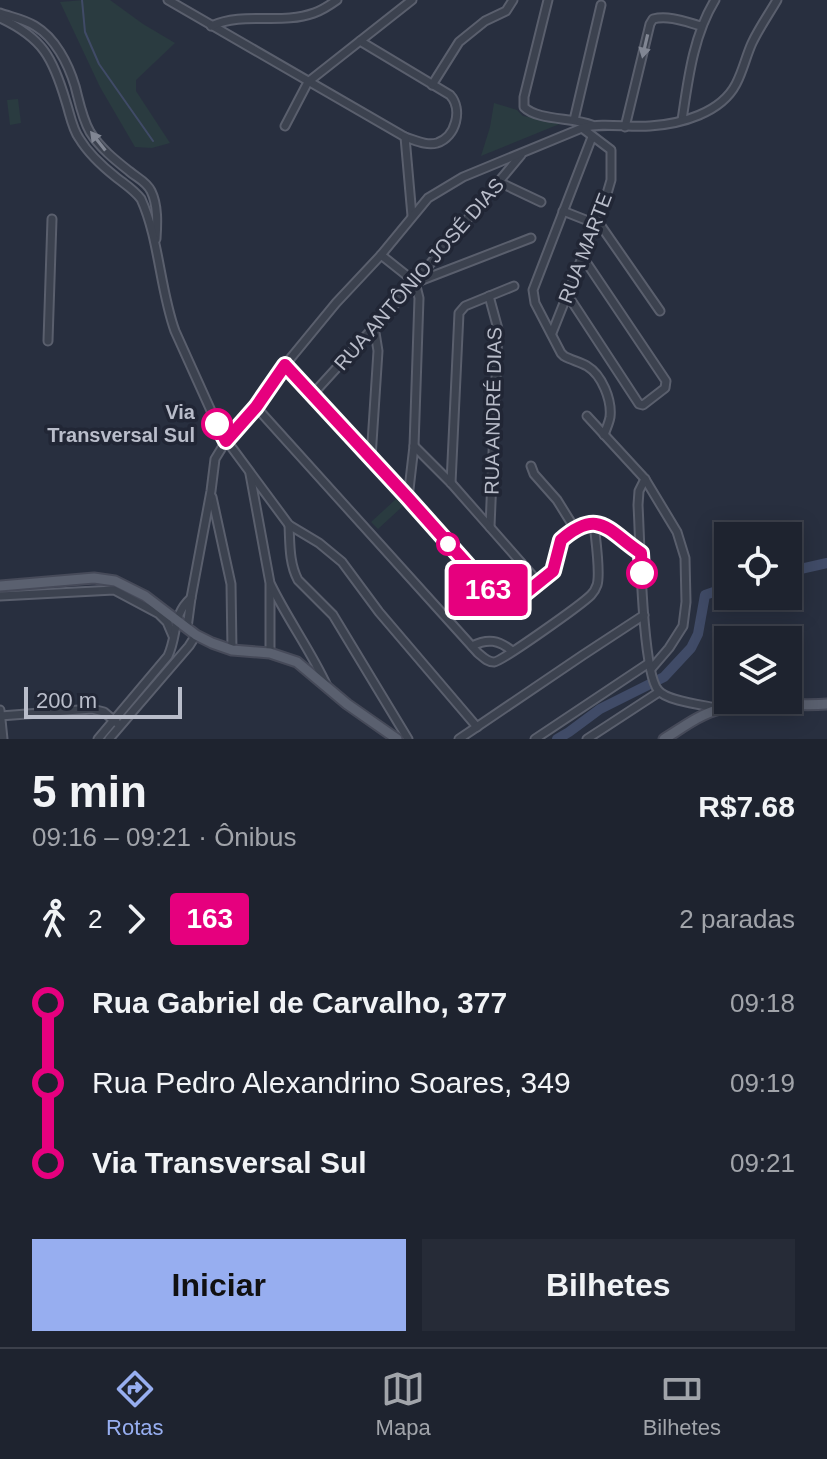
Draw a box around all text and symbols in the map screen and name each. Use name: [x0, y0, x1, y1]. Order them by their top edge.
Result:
one-way arrow: [638, 34, 651, 59]
one-way arrow: [90, 131, 106, 151]
street label: RUA ANTÔNIO JOSÉ DIAS: [330, 174, 508, 374]
street label: RUA MARTE: [554, 190, 616, 306]
street label: RUA ANDRÉ DIAS: [481, 327, 505, 495]
place label: Via Transversal Sul: [47, 401, 196, 446]
marker: Via Transversal Sul: [202, 409, 232, 439]
map controls: [714, 522, 802, 714]
button: locate: [714, 522, 802, 610]
unlabelled marker: [437, 533, 459, 555]
unlabelled marker: [627, 558, 657, 588]
line badge: 163: [442, 564, 534, 616]
text: 163: [465, 574, 511, 605]
button: layers: [714, 626, 802, 714]
scale bar: [24, 683, 182, 719]
text: 200 m: [36, 688, 97, 713]
text: 5 min: [32, 767, 147, 816]
text: R$7.68: [698, 790, 795, 823]
text: 09:16 – 09:21 · Ônibus: [32, 822, 297, 852]
icon: walk: [32, 897, 76, 941]
icon: forward: [114, 897, 158, 941]
text: 163: [186, 903, 233, 934]
text: 2: [88, 904, 102, 934]
text: 2 paradas: [679, 904, 795, 934]
text: Rua Gabriel de Carvalho, 377: [92, 986, 507, 1019]
text: 09:18: [730, 988, 795, 1018]
text: Rua Pedro Alexandrino Soares, 349: [92, 1066, 571, 1099]
text: 09:19: [730, 1068, 795, 1098]
text: Via Transversal Sul: [92, 1146, 367, 1179]
text: 09:21: [730, 1148, 795, 1178]
button: Iniciar: [32, 1239, 406, 1331]
button: Bilhetes: [422, 1239, 795, 1331]
tab: Rotas: [106, 1367, 164, 1441]
tab: Mapa: [376, 1367, 431, 1441]
tab: Bilhetes: [643, 1367, 721, 1441]

